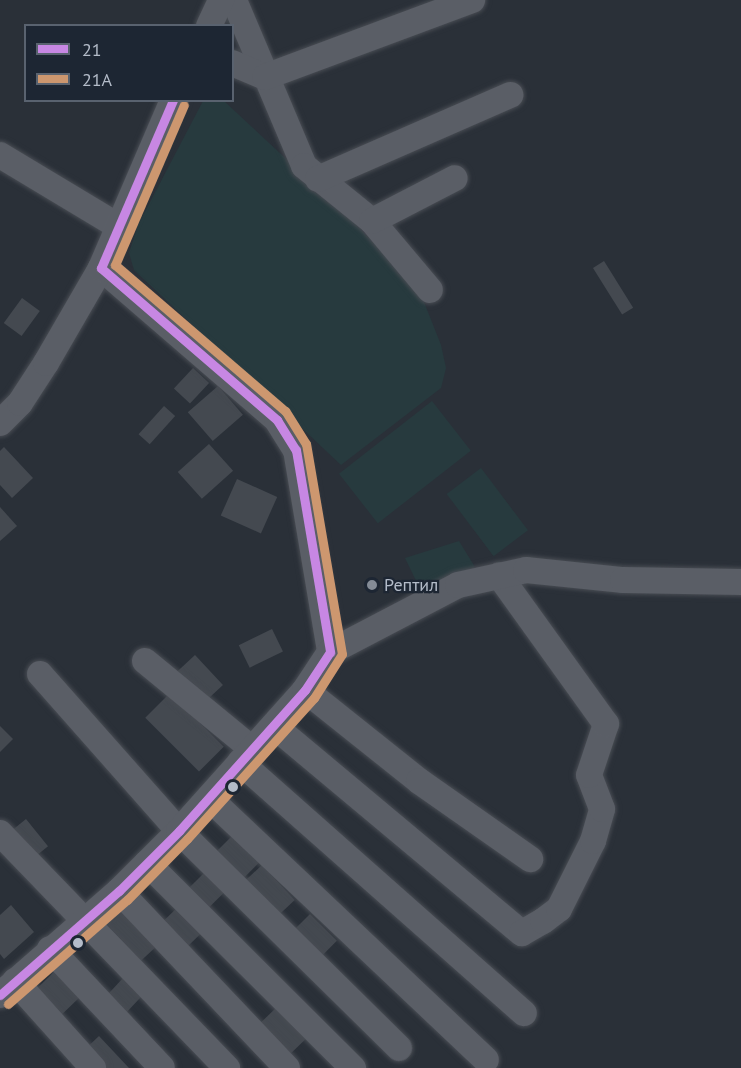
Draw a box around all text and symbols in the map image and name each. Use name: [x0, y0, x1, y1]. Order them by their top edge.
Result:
legend: [24, 24, 234, 102]
text: 21: [82, 38, 102, 61]
text: 21A: [82, 68, 112, 91]
place label: Рептил: [384, 574, 438, 596]
marker: Рептил: [365, 578, 379, 592]
unlabelled marker: [227, 781, 239, 793]
unlabelled marker: [72, 937, 84, 949]

